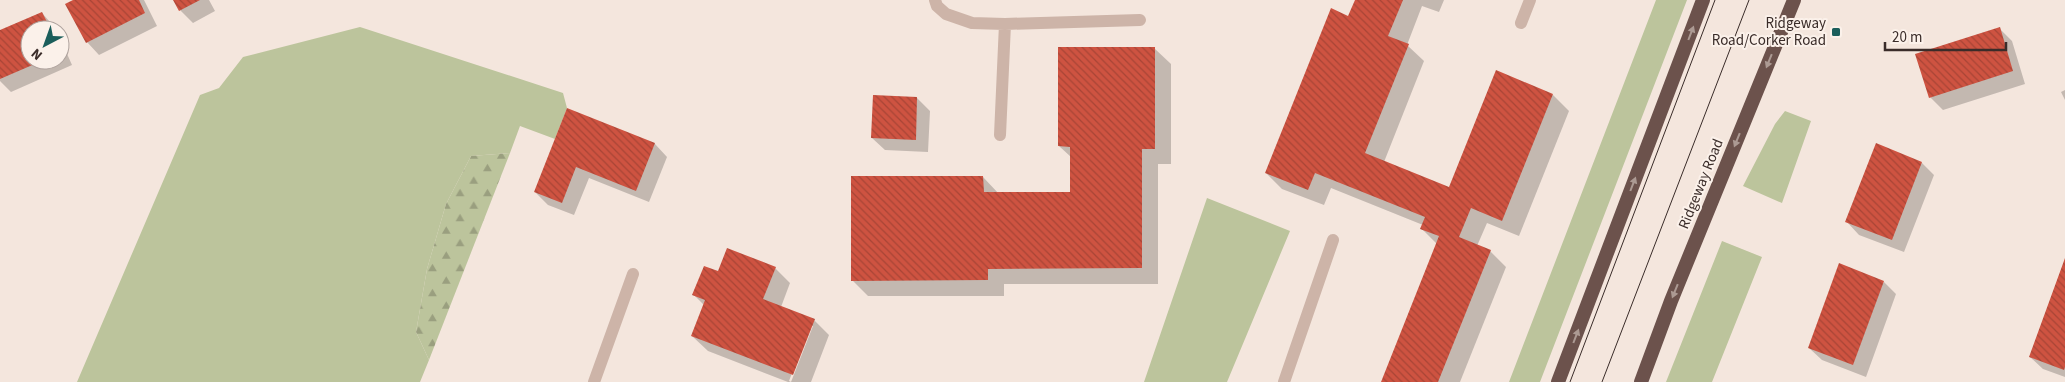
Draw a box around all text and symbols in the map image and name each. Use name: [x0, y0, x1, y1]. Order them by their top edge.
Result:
place label: Ridgeway Road/Corker Road: [1712, 13, 1826, 51]
north arrow: [20, 20, 70, 70]
scale bar: [1885, 20, 2006, 52]
one-way arrow: [1688, 25, 1695, 40]
marker: Ridgeway Road/Corker Road: [1830, 26, 1842, 38]
text: 20 m: [1892, 27, 1922, 48]
text: N: [27, 43, 47, 65]
one-way arrow: [1765, 54, 1773, 68]
one-way arrow: [1733, 133, 1741, 148]
street label: Ridgeway Road: [1673, 136, 1729, 232]
one-way arrow: [1630, 177, 1637, 192]
one-way arrow: [1671, 284, 1679, 299]
one-way arrow: [1572, 329, 1580, 344]

